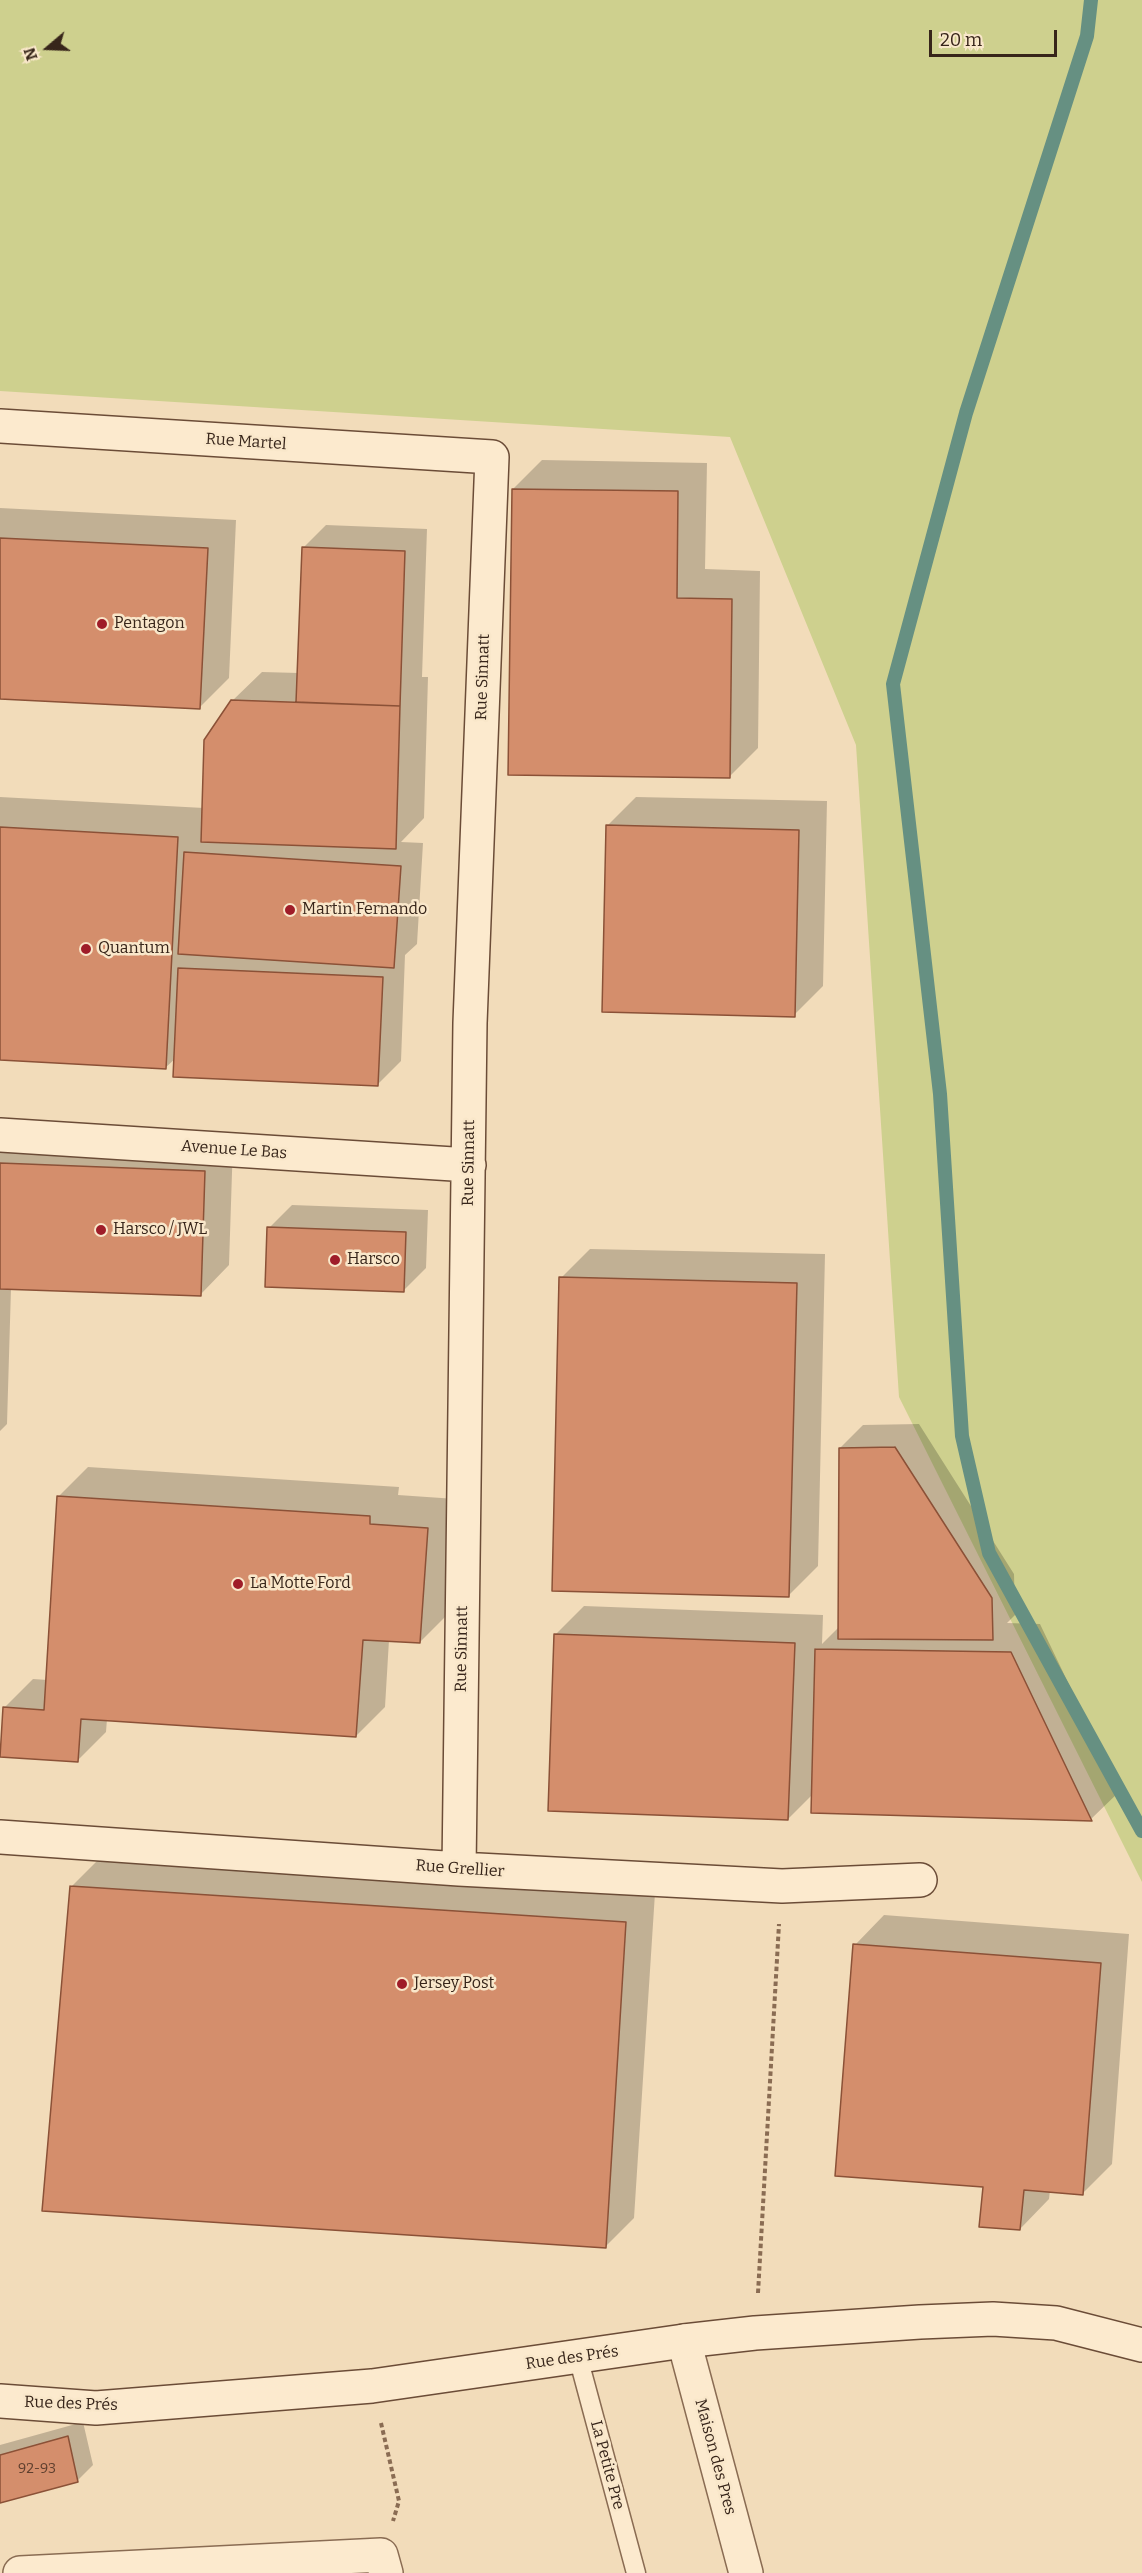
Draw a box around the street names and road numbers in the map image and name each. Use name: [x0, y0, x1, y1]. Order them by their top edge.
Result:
street label: Rue Martel: [205, 430, 287, 454]
street label: Rue Sinnatt: [472, 633, 494, 721]
street label: Rue Sinnatt: [459, 1120, 479, 1206]
street label: Avenue Le Bas: [180, 1137, 288, 1163]
street label: Rue Sinnatt: [452, 1606, 472, 1692]
street label: Rue Grellier: [415, 1856, 505, 1882]
street label: Rue des Prés: [524, 2342, 620, 2374]
street label: Rue des Prés: [24, 2393, 118, 2415]
street label: Maison des Pres: [690, 2397, 740, 2517]
street label: La Petite Pre: [586, 2418, 628, 2512]

